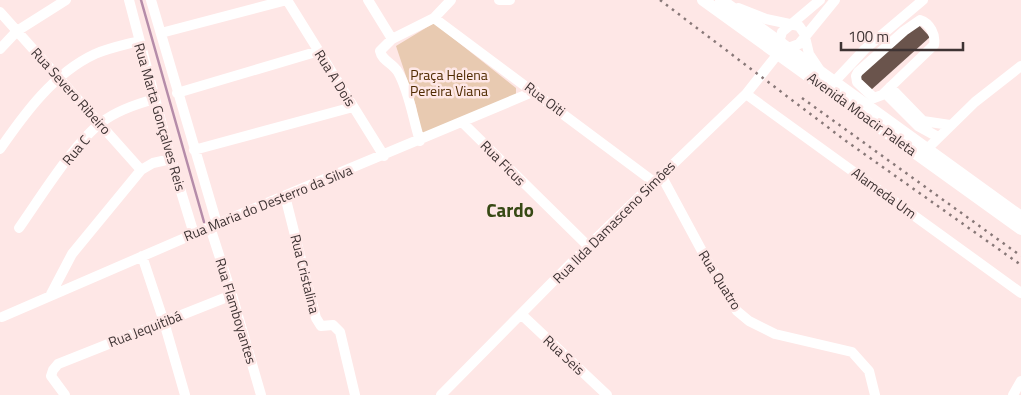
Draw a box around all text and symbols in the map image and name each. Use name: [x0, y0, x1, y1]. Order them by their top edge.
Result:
scale bar: [841, 20, 964, 52]
text: 100 m: [848, 25, 889, 48]
street label: Rua Marta Gonçalves Reis: [129, 40, 192, 193]
street label: Rua Severo Ribeiro: [26, 42, 116, 139]
street label: Rua A Dois: [310, 45, 361, 110]
park label: Praça Helena Pereira Viana: [410, 64, 488, 101]
street label: Avenida Moacir Paleta: [803, 67, 921, 160]
street label: Rua Oiti: [520, 76, 570, 121]
street label: Rua C: [57, 130, 95, 169]
street label: Rua Ficus: [476, 135, 531, 190]
street label: Rua Ilda Damasceno Simôes: [548, 156, 680, 288]
street label: Rua Maria do Desterro da Silva: [180, 159, 355, 246]
street label: Alameda Um: [848, 162, 921, 223]
district label: Cardo: [486, 195, 534, 224]
street label: Rua Cristalina: [286, 232, 325, 316]
street label: Rua Quatro: [694, 246, 747, 314]
street label: Rua Flamboyantes: [210, 255, 263, 366]
street label: Rua Jequitibá: [105, 305, 185, 352]
street label: Rua Seis: [539, 330, 590, 379]

